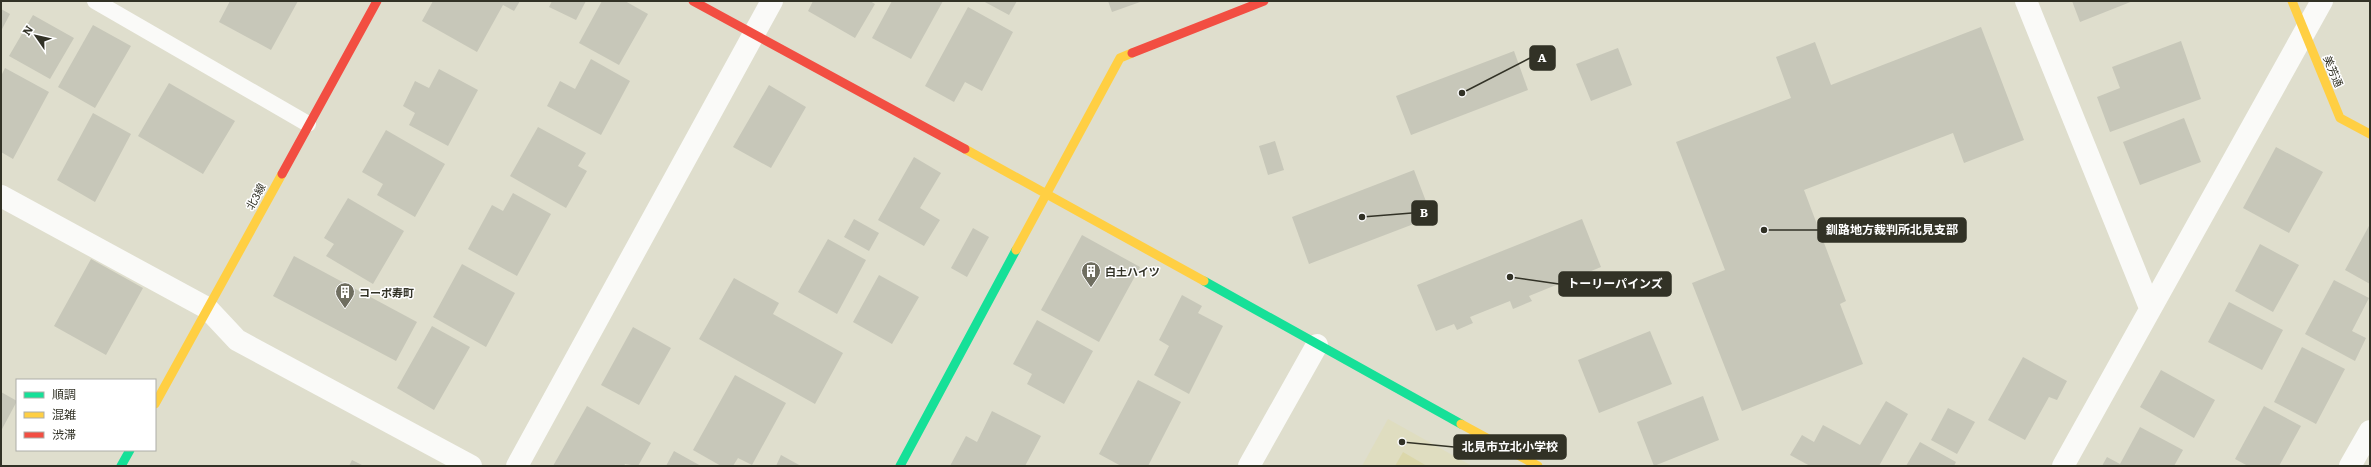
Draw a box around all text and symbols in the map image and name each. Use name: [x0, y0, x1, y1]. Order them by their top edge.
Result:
north arrow: [16, 16, 56, 56]
text: N: [18, 22, 36, 38]
callout: A: [1530, 46, 1555, 70]
text: A: [1537, 48, 1547, 66]
street label: 美芳通: [2320, 53, 2348, 89]
street label: 北3線: [241, 180, 269, 212]
callout: B: [1412, 201, 1437, 225]
text: B: [1420, 203, 1428, 221]
callout: 釧路地方裁判所北見支部: [1818, 218, 1966, 242]
text: 釧路地方裁判所北見支部: [1825, 220, 1958, 238]
building icon: 白土ハイツ: [1080, 260, 1102, 288]
place label: 白土ハイツ: [1105, 263, 1160, 279]
callout: トーリーパインズ: [1559, 272, 1671, 296]
text: トーリーパインズ: [1567, 274, 1663, 292]
building icon: コーポ寿町: [334, 281, 356, 309]
place label: コーポ寿町: [359, 284, 414, 300]
legend: [16, 379, 156, 451]
text: 順調: [52, 385, 76, 403]
text: 混雑: [52, 405, 76, 423]
text: 渋滞: [52, 425, 76, 443]
callout: 北見市立北小学校: [1454, 435, 1566, 459]
text: 北見市立北小学校: [1462, 437, 1558, 455]

